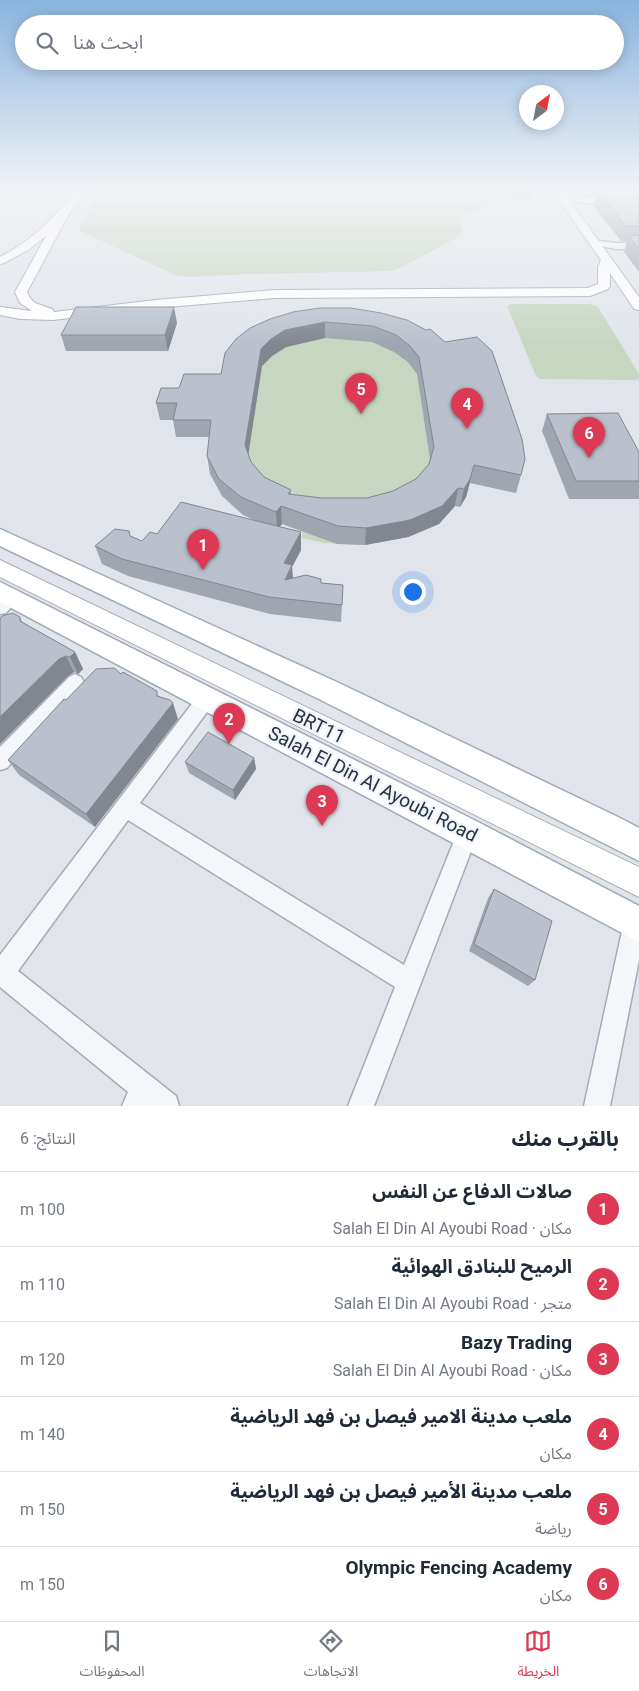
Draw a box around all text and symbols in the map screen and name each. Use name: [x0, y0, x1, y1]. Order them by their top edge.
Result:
search box: [15, 15, 624, 70]
icon: search: [33, 29, 61, 57]
text: ابحث هنا: [73, 31, 143, 54]
north arrow: [519, 85, 564, 130]
pin: 5: [345, 373, 377, 414]
pin: 4: [451, 388, 483, 429]
pin: 6: [573, 417, 605, 458]
pin: 1: [187, 529, 219, 570]
your location: [400, 579, 426, 605]
pin: 2: [213, 703, 245, 744]
street label: BRT11: [289, 703, 349, 749]
street label: Salah El Din Al Ayoubi Road: [265, 721, 481, 847]
pin: 3: [306, 785, 338, 826]
text: بالقرب منك: [511, 1127, 619, 1151]
text: النتائج: 6: [20, 1129, 76, 1148]
text: صالات الدفاع عن النفس: [372, 1180, 572, 1203]
text: 100 m: [20, 1200, 65, 1219]
text: 1: [598, 1200, 608, 1219]
text: مكان · Salah El Din Al Ayoubi Road: [333, 1219, 572, 1238]
text: الرميح للبنادق الهوائية: [391, 1255, 572, 1278]
text: 110 m: [20, 1275, 65, 1294]
text: 2: [598, 1275, 608, 1294]
text: متجر · Salah El Din Al Ayoubi Road: [334, 1294, 572, 1313]
text: Bazy Trading: [461, 1331, 572, 1354]
text: 120 m: [20, 1350, 65, 1369]
text: 3: [598, 1350, 608, 1369]
text: مكان · Salah El Din Al Ayoubi Road: [333, 1361, 572, 1380]
text: ملعب مدينة الامير فيصل بن فهد الرياضية: [230, 1405, 572, 1428]
text: 140 m: [20, 1425, 65, 1444]
text: 4: [598, 1425, 608, 1444]
text: مكان: [540, 1444, 572, 1463]
text: ملعب مدينة الأمير فيصل بن فهد الرياضية: [230, 1480, 572, 1503]
text: 150 m: [20, 1500, 65, 1519]
text: 5: [598, 1500, 608, 1519]
text: رياضة: [535, 1519, 572, 1538]
text: Olympic Fencing Academy: [345, 1556, 572, 1579]
text: 150 m: [20, 1575, 65, 1594]
text: 6: [598, 1575, 608, 1594]
text: مكان: [540, 1586, 572, 1605]
tab: المحفوظات: [80, 1627, 145, 1686]
tab: الاتجاهات: [304, 1627, 358, 1686]
tab: الخريطة: [517, 1627, 559, 1686]

